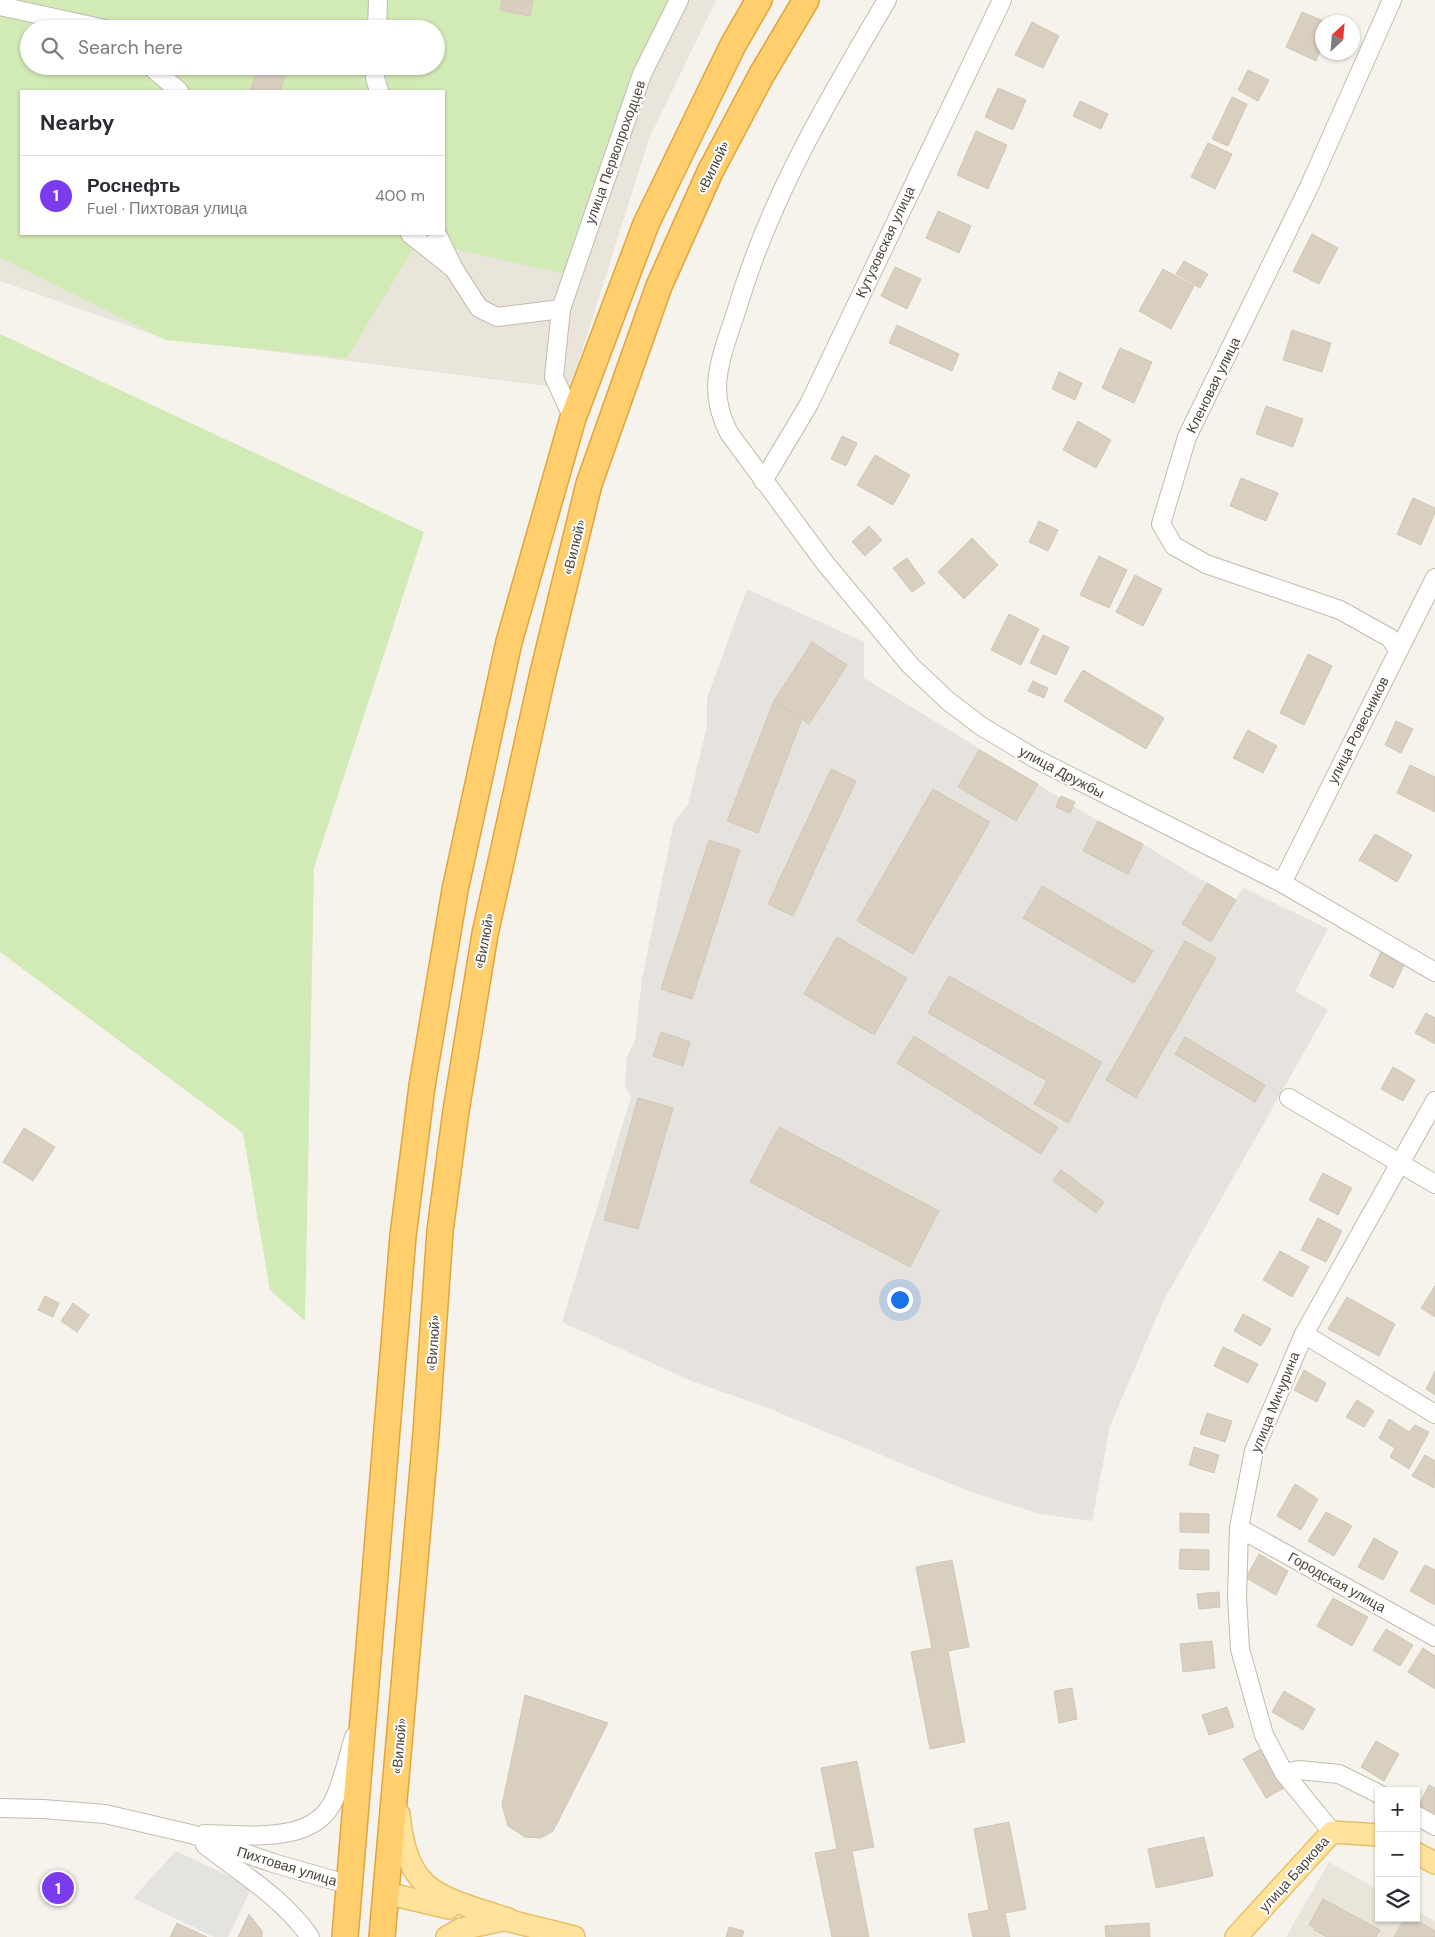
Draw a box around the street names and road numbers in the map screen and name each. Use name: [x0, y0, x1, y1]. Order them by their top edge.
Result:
street label: улица Первопроходцев: [581, 78, 649, 226]
street label: «Вилюй»: [693, 138, 733, 196]
street label: Кутузовская улица: [851, 183, 919, 301]
street label: Кленовая улица: [1182, 334, 1244, 436]
street label: «Вилюй»: [558, 518, 590, 576]
street label: улица Ровесников: [1323, 673, 1393, 787]
street label: улица Дружбы: [1016, 742, 1108, 802]
street label: «Вилюй»: [470, 912, 498, 970]
street label: «Вилюй»: [422, 1314, 444, 1372]
street label: улица Мичурина: [1247, 1349, 1303, 1455]
street label: Городская улица: [1285, 1548, 1389, 1616]
street label: «Вилюй»: [388, 1717, 410, 1775]
street label: улица Баркова: [1255, 1832, 1333, 1916]
street label: Пихтовая улица: [235, 1842, 339, 1890]

